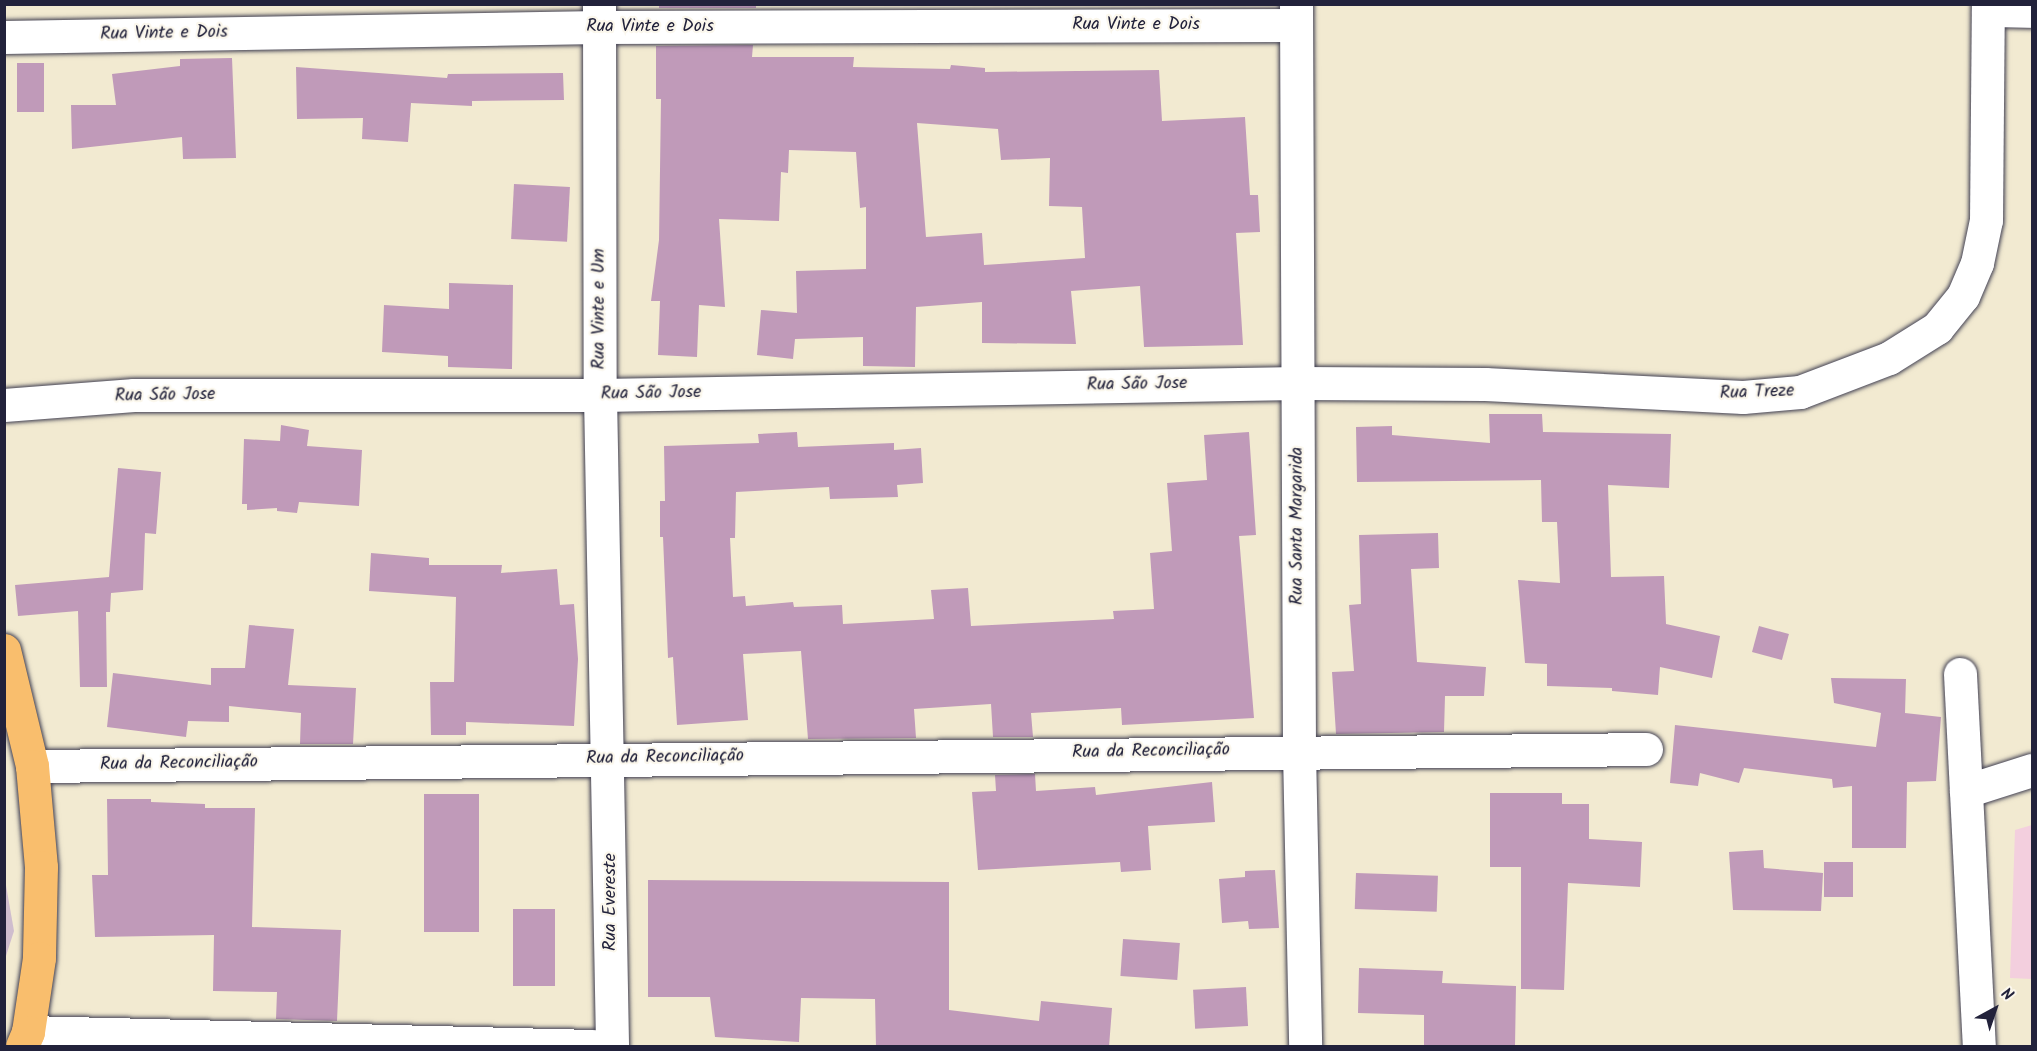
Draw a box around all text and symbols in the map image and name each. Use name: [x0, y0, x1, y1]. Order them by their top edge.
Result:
street label: Rua Vinte e Dois: [1072, 14, 1200, 36]
street label: Rua Vinte e Dois: [586, 16, 714, 38]
street label: Rua Vinte e Dois: [100, 22, 228, 46]
street label: Rua Vinte e Um: [589, 249, 611, 369]
street label: Rua São Jose: [1087, 373, 1187, 397]
street label: Rua Treze: [1719, 381, 1795, 405]
street label: Rua São Jose: [601, 382, 701, 406]
street label: Rua São Jose: [115, 384, 215, 408]
street label: Rua Santa Margarida: [1287, 447, 1309, 605]
street label: Rua da Reconciliação: [1072, 740, 1230, 764]
street label: Rua da Reconciliação: [586, 746, 744, 770]
street label: Rua da Reconciliação: [100, 752, 258, 776]
street label: Rua Evereste: [600, 853, 622, 951]
north arrow: [1965, 979, 2025, 1039]
text: N: [1995, 982, 2019, 1008]

